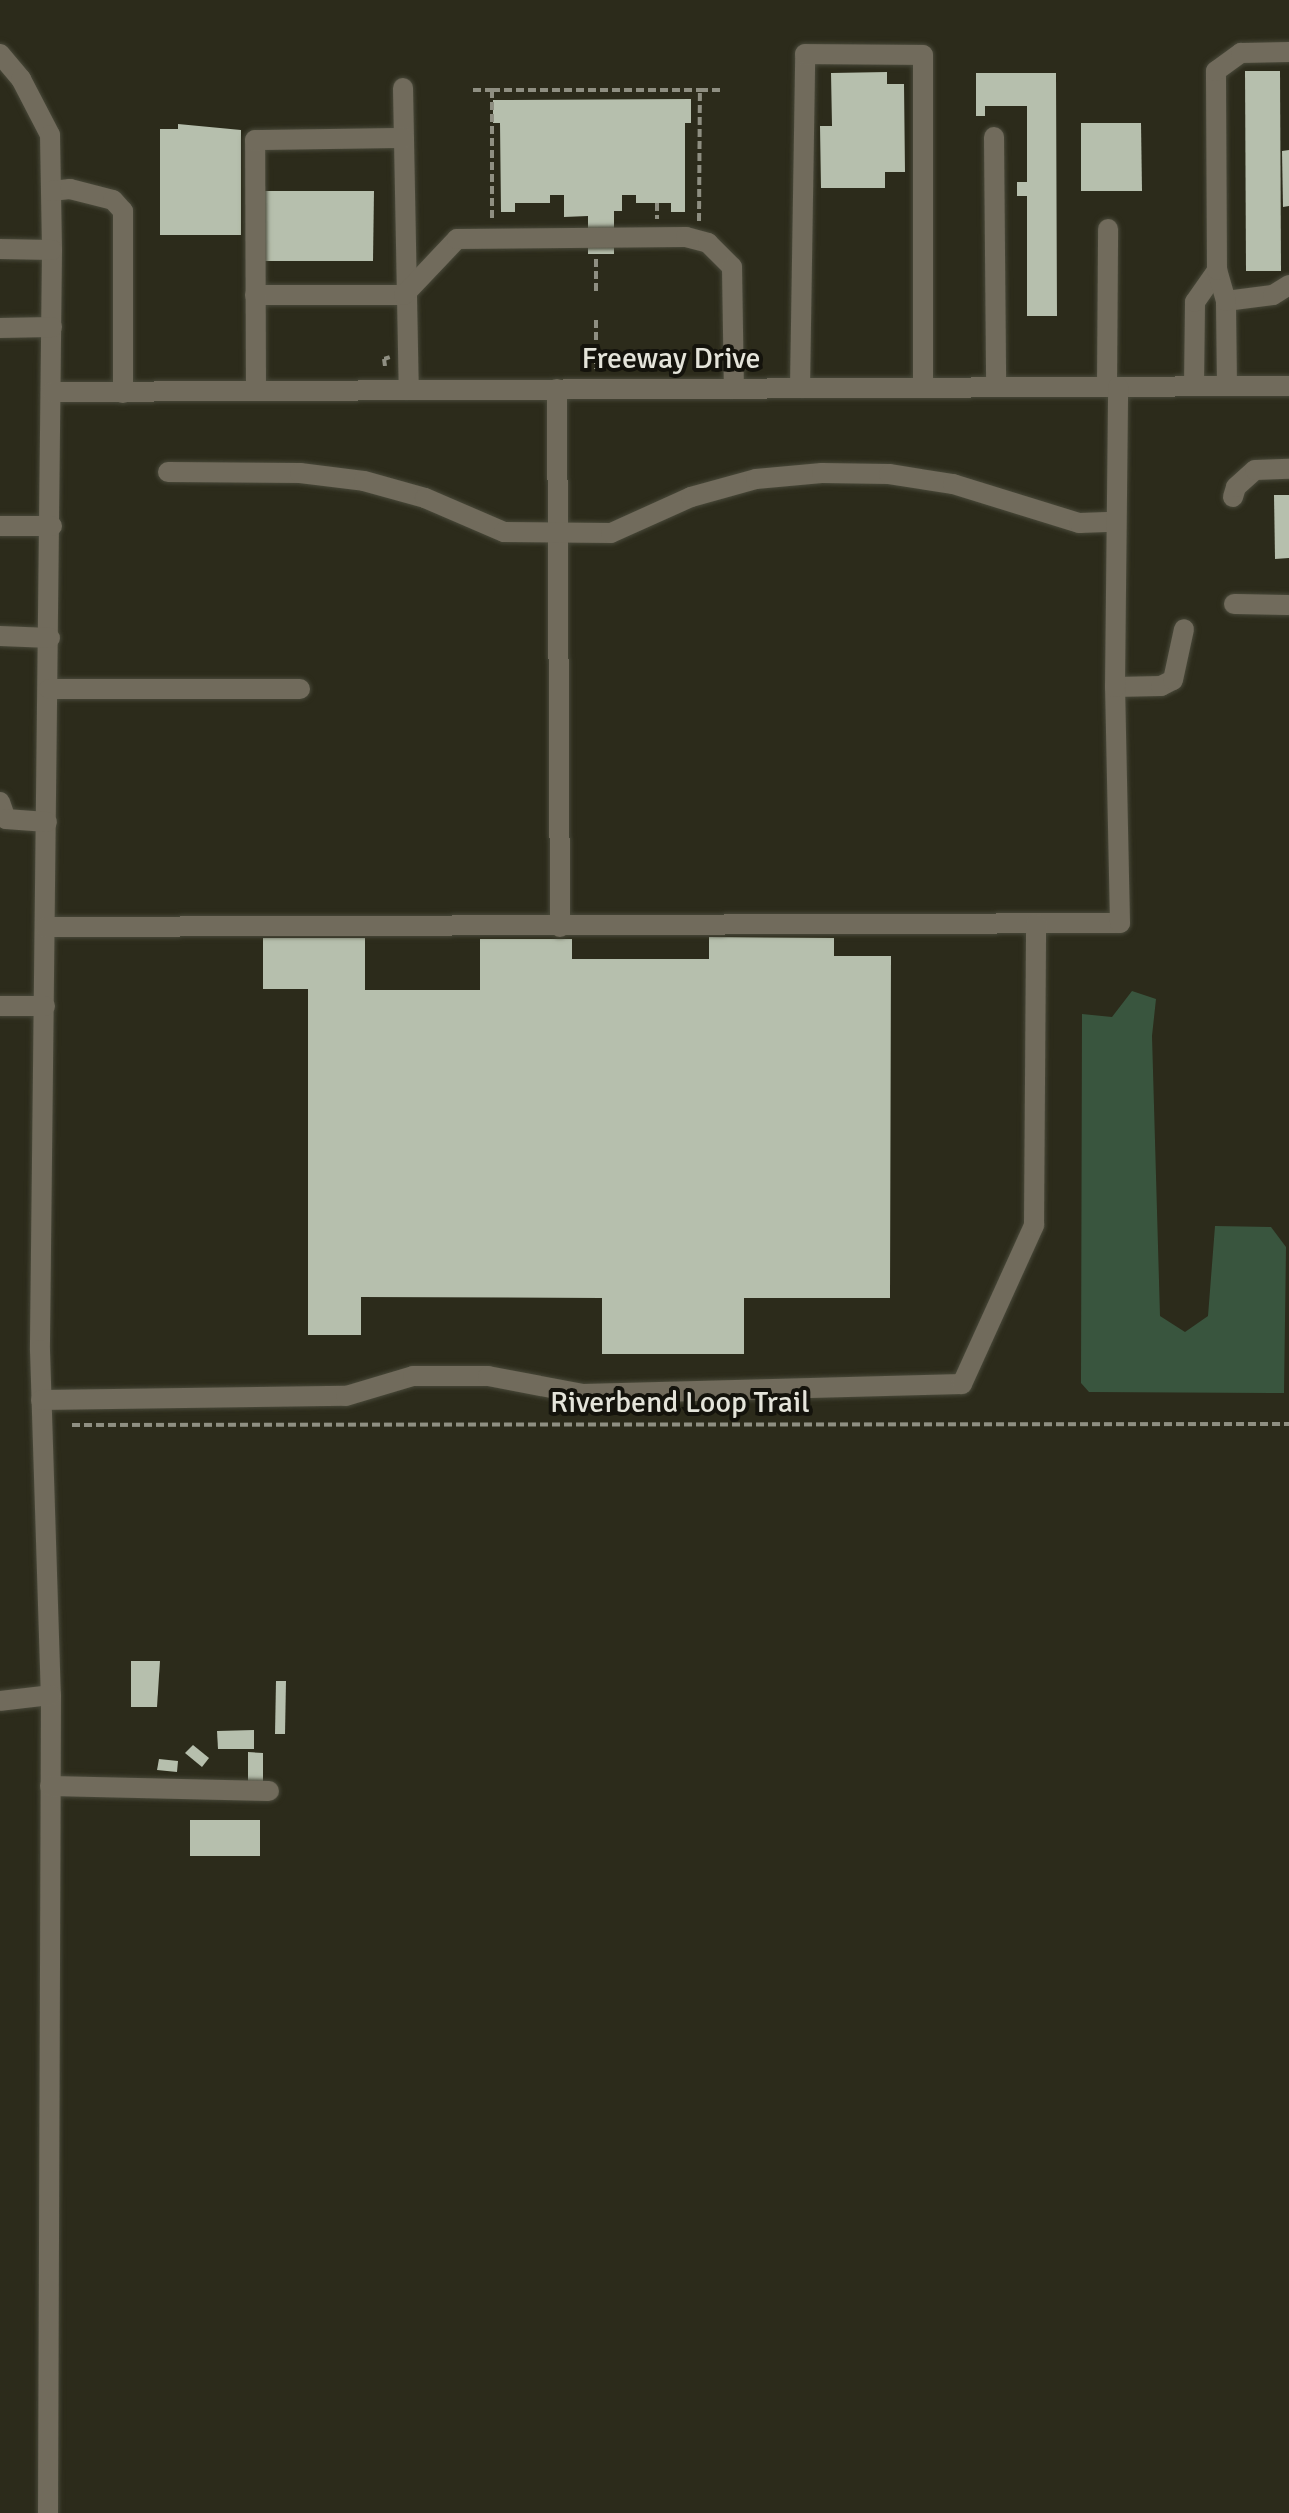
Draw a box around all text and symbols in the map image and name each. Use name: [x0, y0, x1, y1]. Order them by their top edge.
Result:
street label: Freeway Drive: [581, 341, 761, 377]
street label: Riverbend Loop Trail: [550, 1385, 810, 1421]

